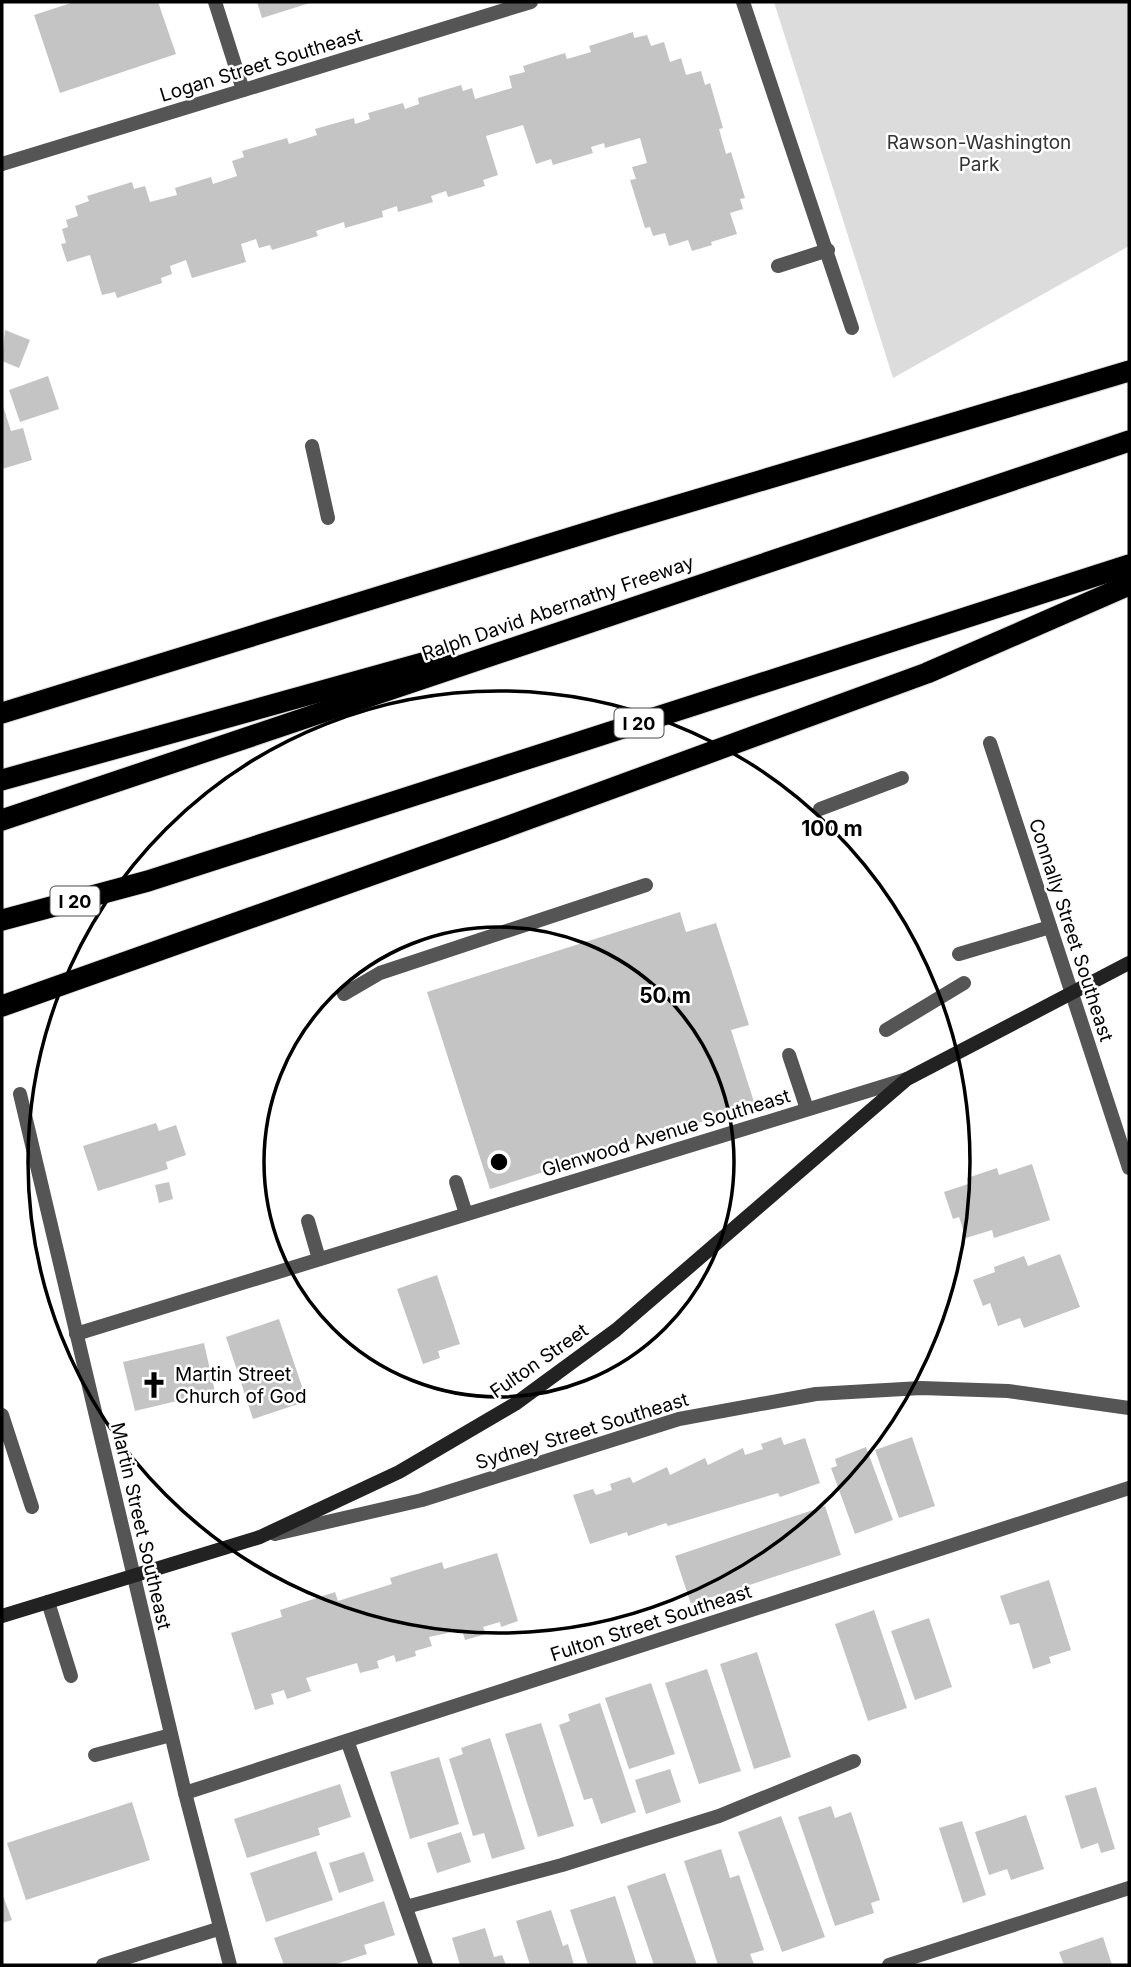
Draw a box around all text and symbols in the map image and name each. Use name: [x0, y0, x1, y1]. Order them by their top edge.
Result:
street label: Logan Street Southeast: [157, 23, 365, 107]
park label: Rawson-Washington Park: [887, 131, 1071, 176]
street label: Ralph David Abernathy Freeway: [419, 550, 697, 665]
road number: I 20: [614, 708, 664, 738]
text: 100 m: [801, 816, 863, 841]
street label: Connally Street Southeast: [1024, 816, 1118, 1044]
road number: I 20: [50, 887, 100, 916]
text: 50 m: [639, 983, 691, 1008]
street label: Glenwood Avenue Southeast: [539, 1084, 793, 1182]
centre of rings: [487, 1150, 511, 1174]
street label: Fulton Street: [486, 1319, 592, 1403]
place label: Martin Street Church of God: [175, 1363, 307, 1408]
church icon: Martin Street Church of God: [139, 1370, 169, 1400]
street label: Sydney Street Southeast: [473, 1388, 691, 1474]
street label: Martin Street Southeast: [106, 1420, 176, 1632]
street label: Fulton Street Southeast: [548, 1580, 754, 1666]

